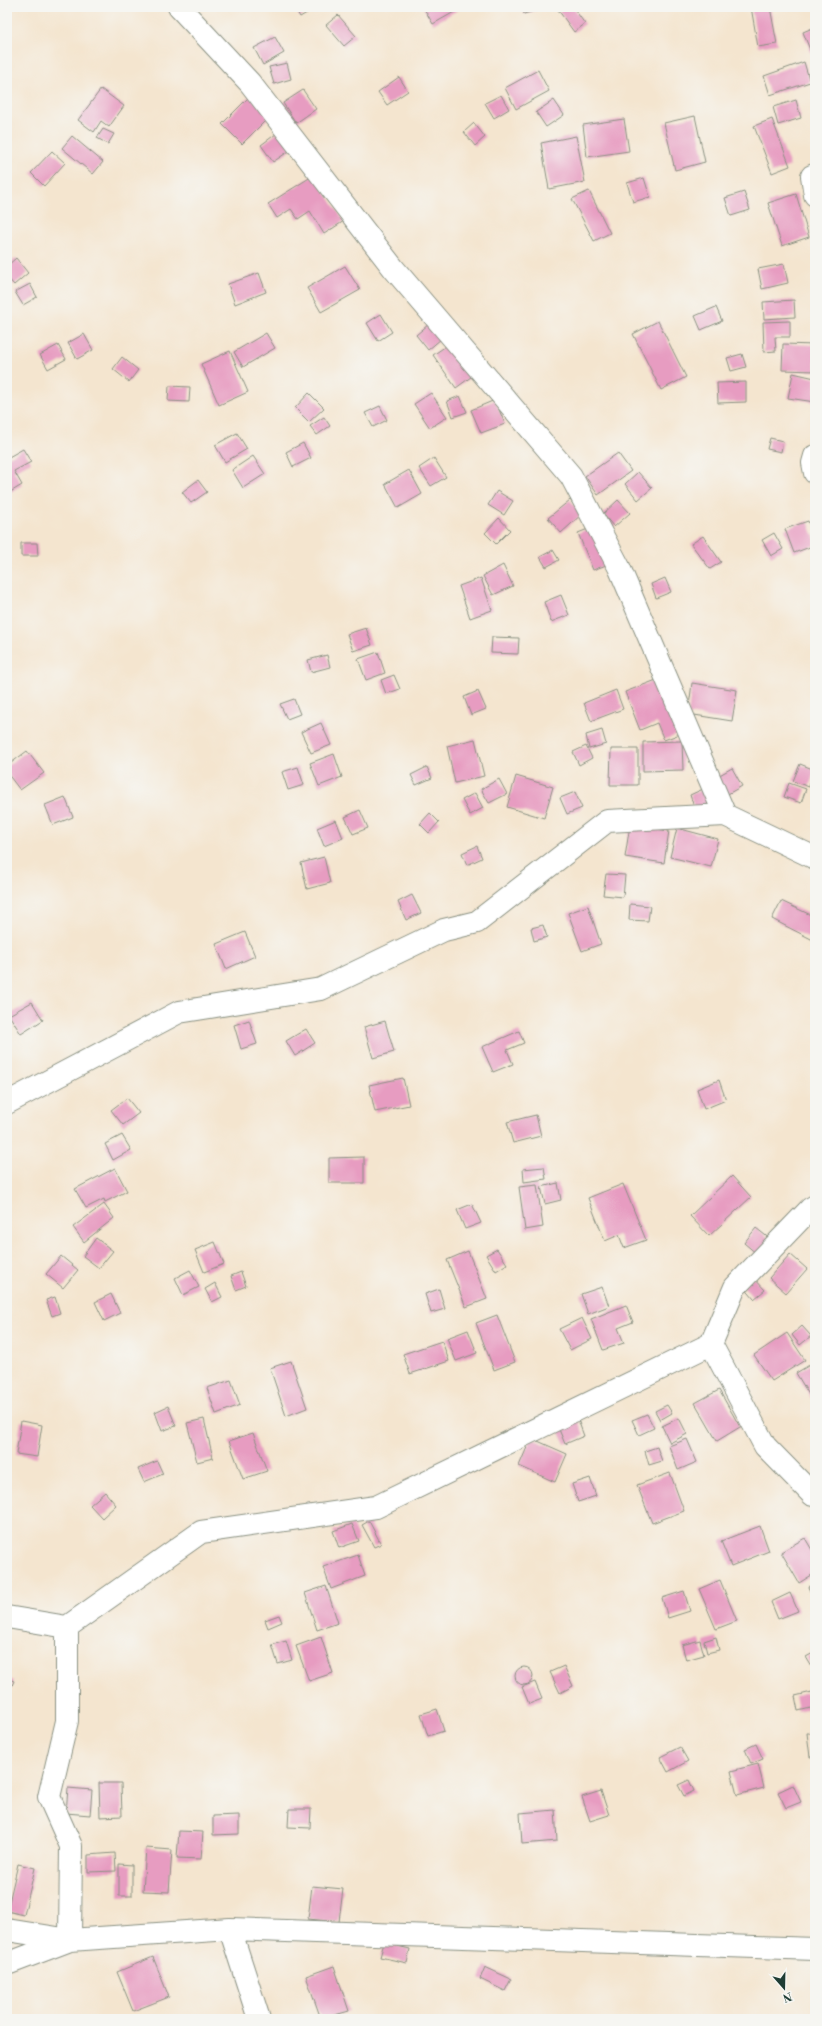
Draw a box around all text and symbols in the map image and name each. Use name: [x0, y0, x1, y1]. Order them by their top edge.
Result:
north arrow: [764, 1968, 804, 2008]
text: N: [780, 1988, 794, 2005]

